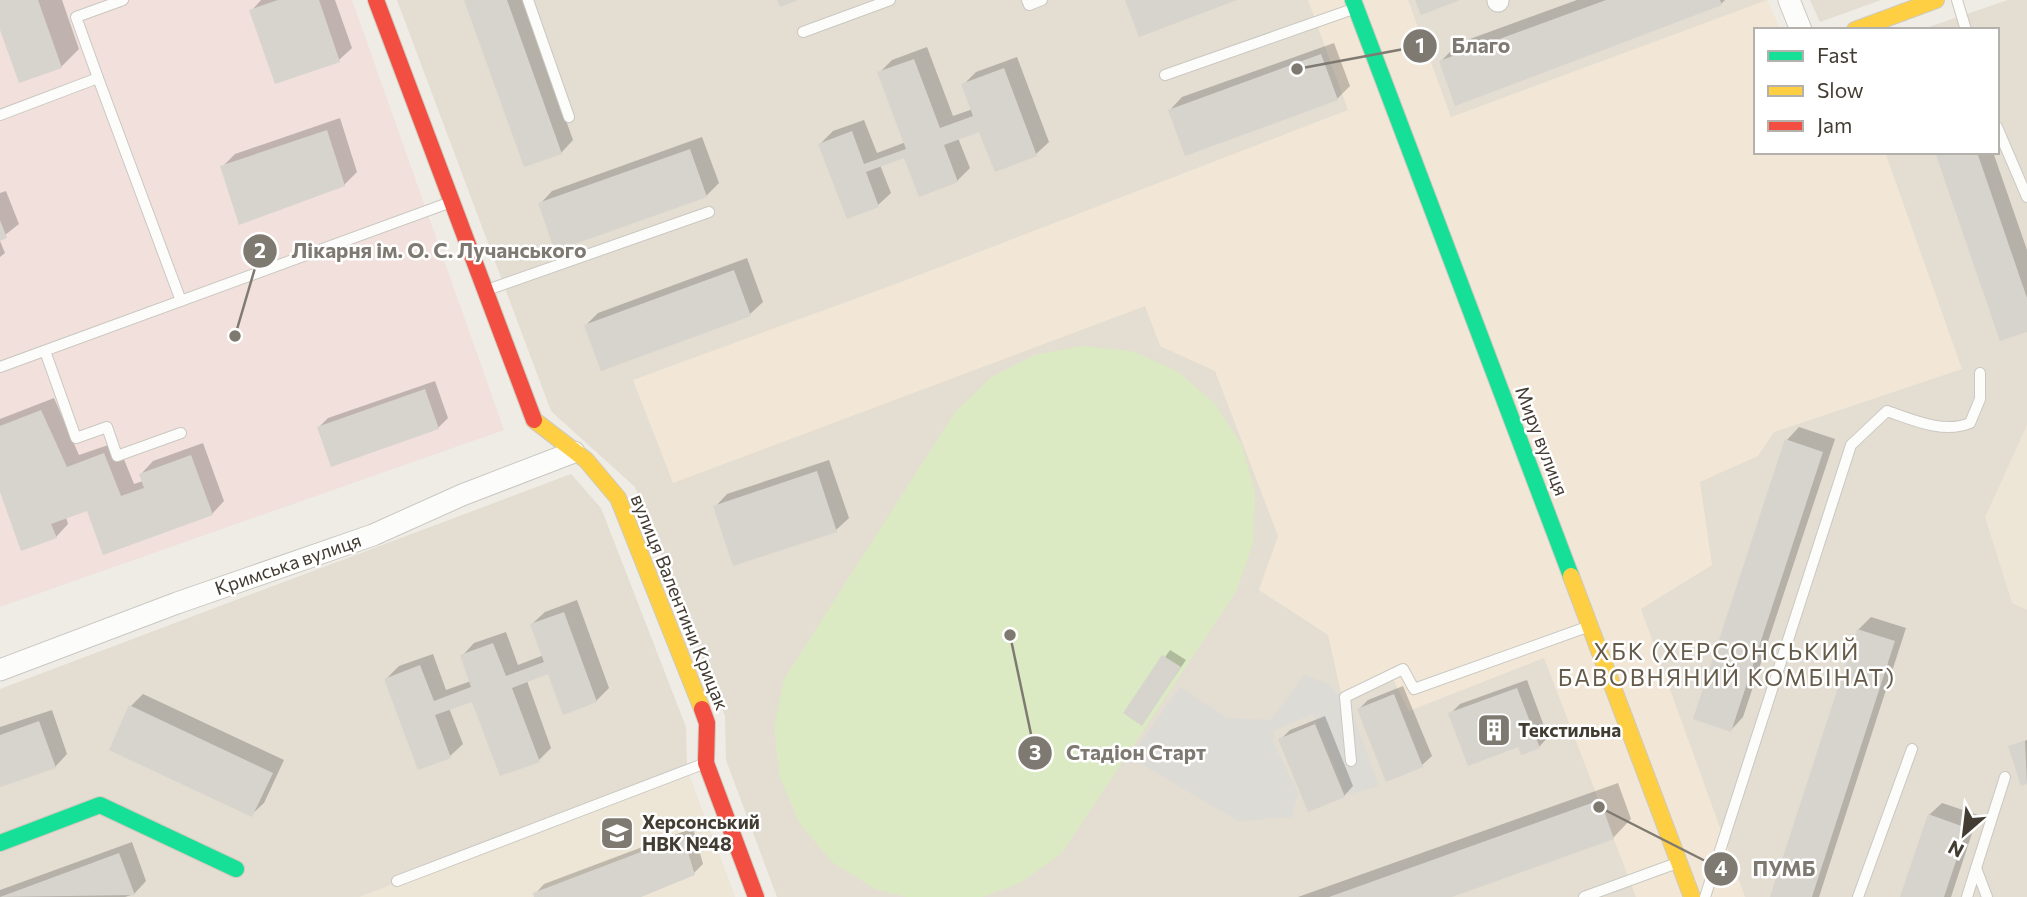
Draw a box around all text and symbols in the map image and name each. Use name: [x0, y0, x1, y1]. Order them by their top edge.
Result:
callout: Благо: [1403, 25, 1525, 67]
legend: [1754, 28, 1999, 154]
text: 1: [1415, 32, 1425, 57]
text: Благо: [1452, 32, 1510, 57]
text: Fast: [1817, 42, 1858, 67]
text: Slow: [1817, 77, 1864, 102]
text: Jam: [1817, 112, 1852, 137]
callout: Лікарня ім. О. С. Лучанського: [242, 230, 600, 272]
text: 2: [254, 237, 266, 262]
text: Лікарня ім. О. С. Лучанського: [291, 237, 587, 262]
street label: Миру вулиця: [1511, 383, 1574, 499]
street label: вулиця Валентини Крицак: [627, 491, 734, 713]
street label: Кримська вулиця: [212, 528, 364, 599]
district label: ХБК (ХЕРСОНСЬКИЙ БАВОВНЯНИЙ КОМБІНАТ): [1558, 637, 1896, 691]
building icon: Текстильна: [1475, 711, 1513, 749]
place label: Текстильна: [1518, 718, 1621, 741]
callout: Стадіон Старт: [1017, 732, 1220, 774]
text: 3: [1029, 739, 1041, 764]
text: Стадіон Старт: [1066, 739, 1206, 764]
north arrow: [1929, 799, 1999, 869]
place label: Херсонський НВК №48: [642, 810, 760, 855]
school or university icon: Херсонський НВК №48: [598, 814, 636, 852]
text: N: [1944, 836, 1967, 863]
callout: ПУМБ: [1704, 848, 1830, 890]
text: 4: [1715, 855, 1728, 880]
text: ПУМБ: [1753, 855, 1815, 880]

